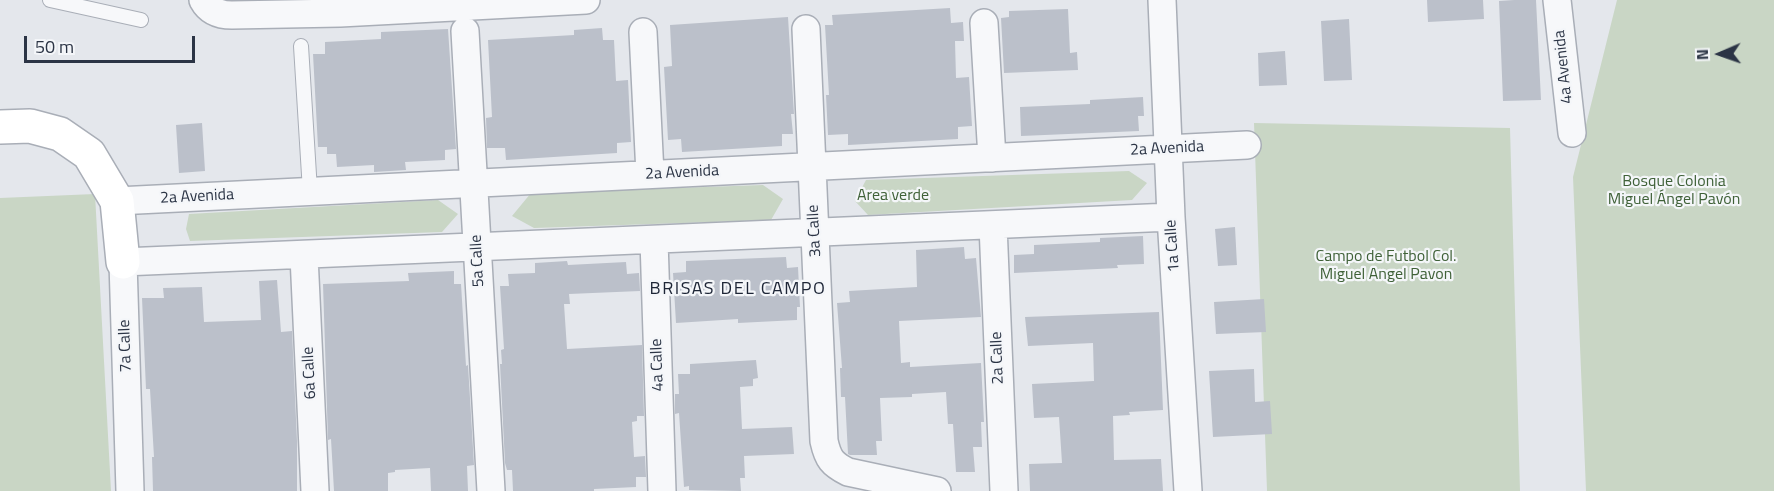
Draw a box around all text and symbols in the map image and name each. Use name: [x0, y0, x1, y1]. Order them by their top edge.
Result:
scale bar: [27, 24, 198, 62]
north arrow: [1690, 24, 1750, 84]
street label: 4a Avenida: [1551, 29, 1577, 105]
text: 50 m: [35, 33, 74, 60]
text: N: [1690, 49, 1714, 61]
street label: 2a Avenida: [1130, 137, 1204, 161]
street label: 2a Avenida: [645, 161, 719, 185]
park label: Bosque Colonia Miguel Ángel Pavón: [1608, 172, 1740, 210]
street label: 2a Avenida: [160, 185, 234, 209]
park label: Area verde: [857, 186, 929, 206]
street label: 3a Calle: [804, 204, 826, 258]
street label: 1a Calle: [1162, 219, 1184, 273]
street label: 5a Calle: [467, 234, 489, 288]
park label: Campo de Futbol Col. Miguel Angel Pavon: [1315, 247, 1457, 285]
district label: BRISAS DEL CAMPO: [650, 279, 826, 301]
street label: 7a Calle: [115, 319, 137, 373]
street label: 2a Calle: [987, 331, 1009, 385]
street label: 4a Calle: [647, 338, 669, 392]
street label: 6a Calle: [299, 346, 321, 400]

